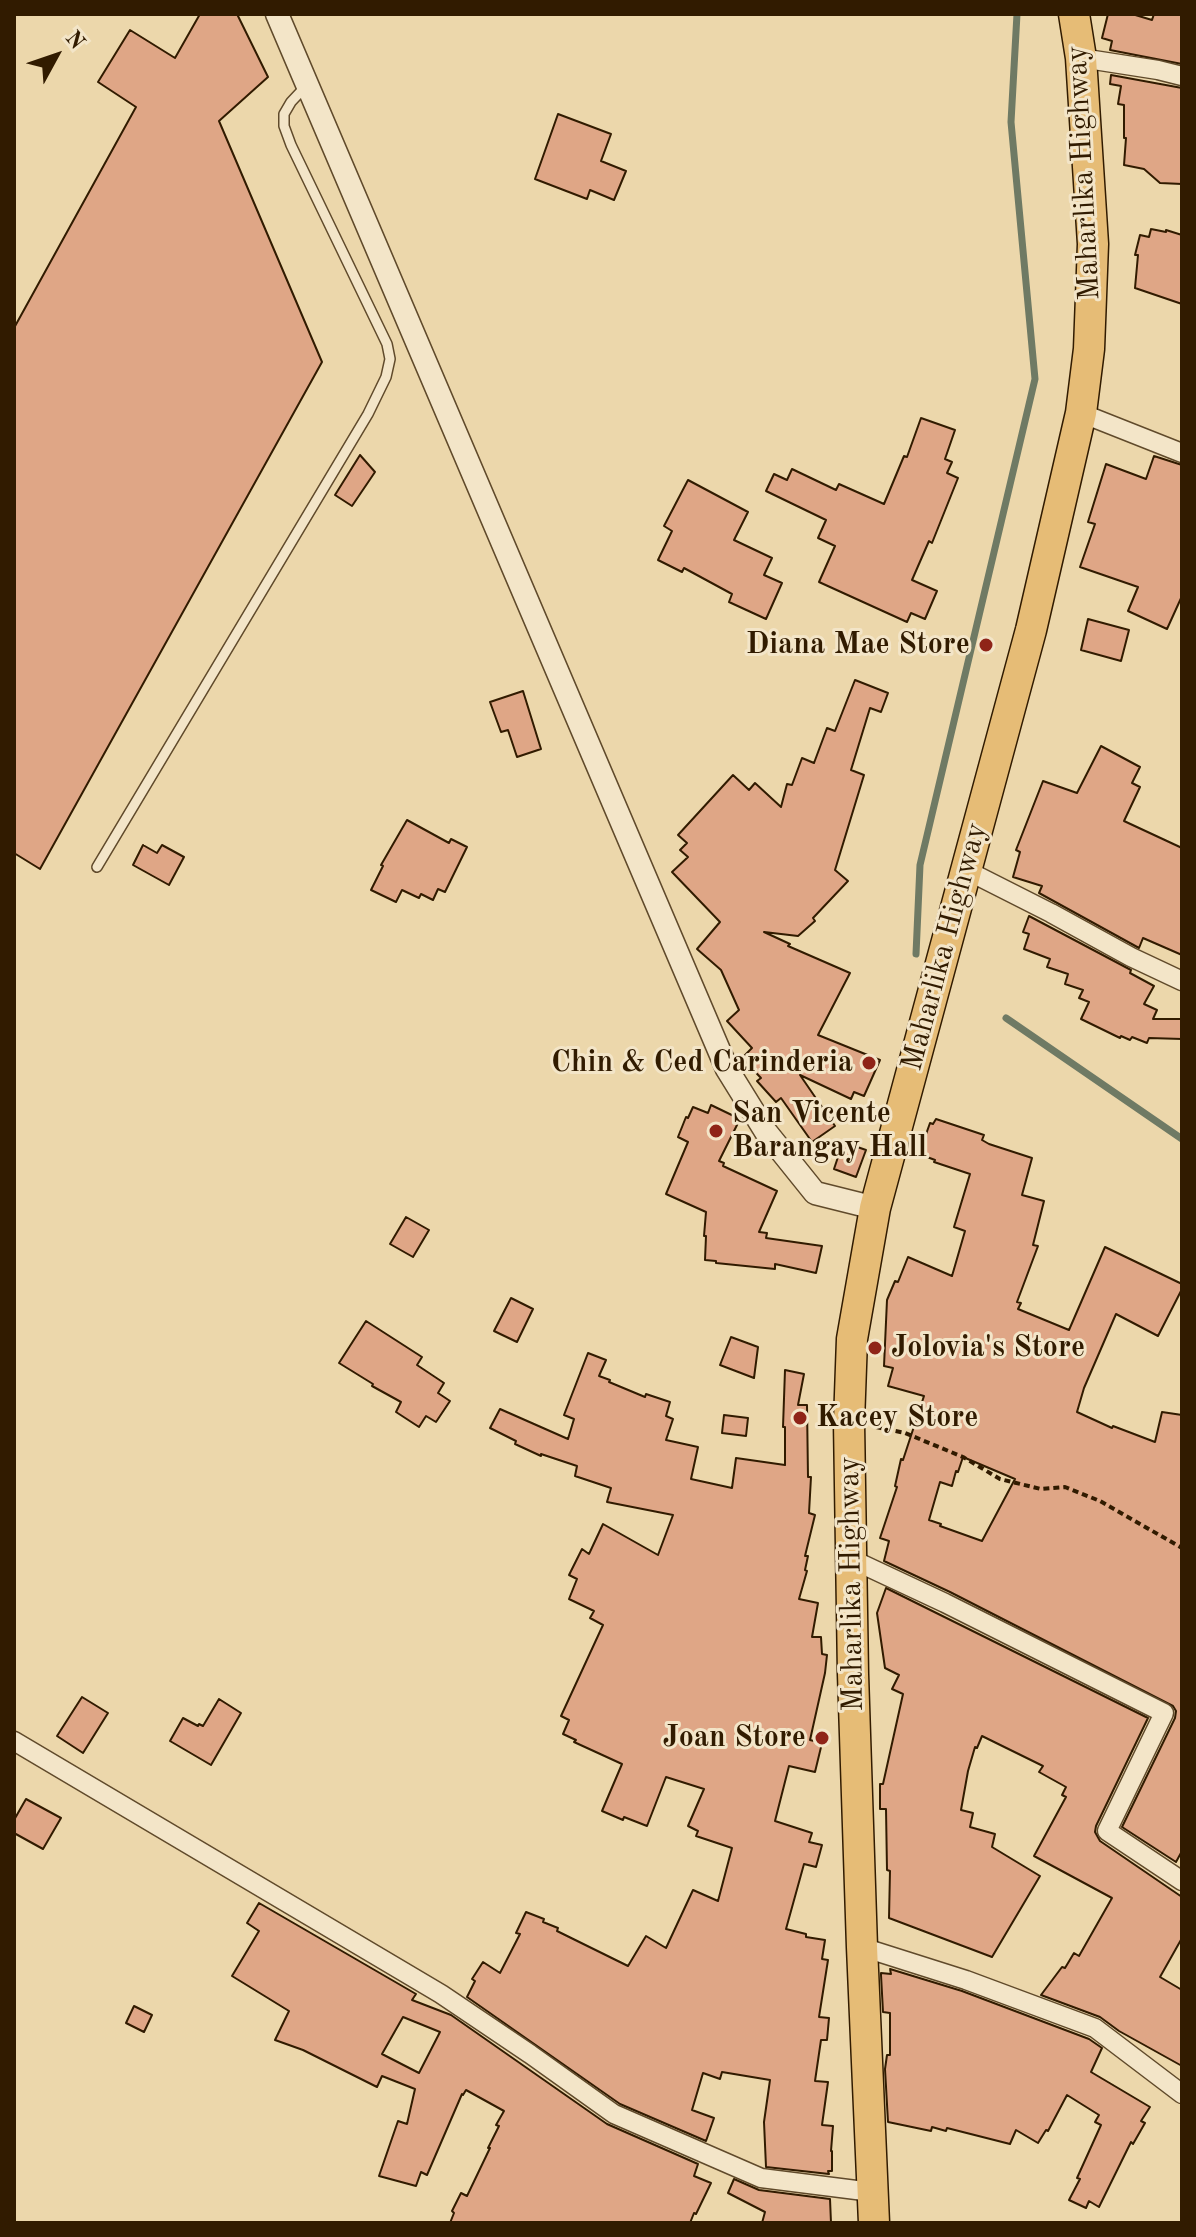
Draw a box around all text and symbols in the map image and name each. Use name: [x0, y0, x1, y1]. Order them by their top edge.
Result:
north arrow: [16, 16, 96, 96]
text: N: [61, 27, 88, 54]
street label: Maharlika Highway: [1059, 45, 1109, 301]
place label: Diana Mae Store: [746, 627, 970, 663]
marker: Diana Mae Store: [977, 636, 995, 654]
street label: Maharlika Highway: [895, 819, 995, 1075]
place label: Chin & Ced Carinderia: [551, 1045, 853, 1081]
marker: Chin & Ced Carinderia: [860, 1054, 878, 1072]
place label: San Vicente Barangay Hall: [732, 1096, 927, 1166]
marker: San Vicente Barangay Hall: [707, 1122, 725, 1140]
place label: Jolovia's Store: [891, 1330, 1085, 1366]
marker: Jolovia's Store: [866, 1339, 884, 1357]
place label: Kacey Store: [816, 1400, 978, 1436]
marker: Kacey Store: [791, 1409, 809, 1427]
street label: Maharlika Highway: [832, 1456, 872, 1712]
place label: Joan Store: [663, 1720, 806, 1756]
marker: Joan Store: [813, 1729, 831, 1747]

